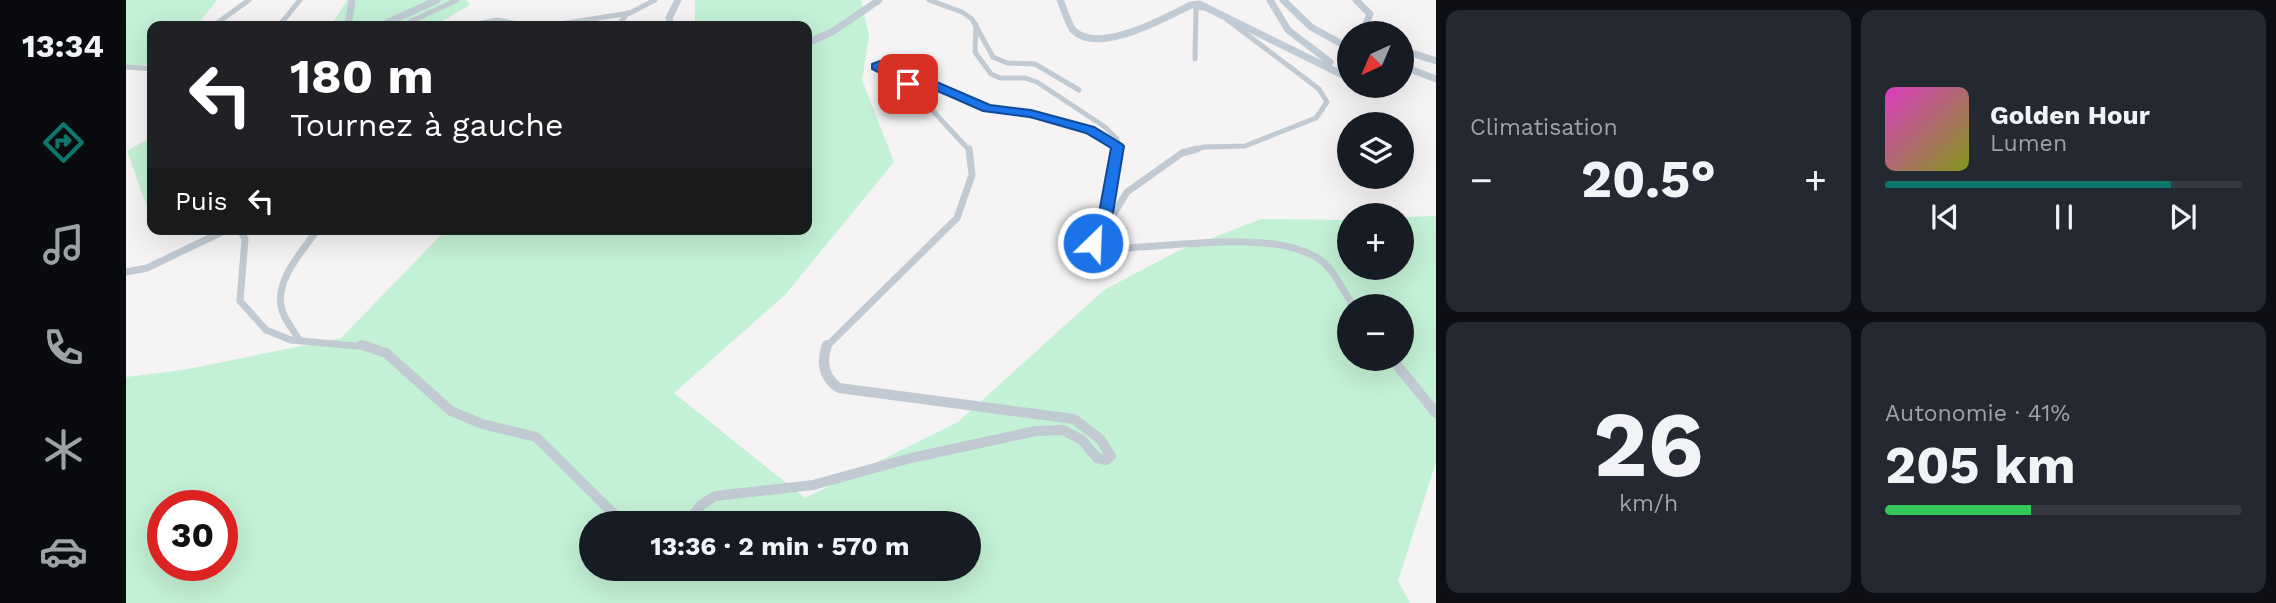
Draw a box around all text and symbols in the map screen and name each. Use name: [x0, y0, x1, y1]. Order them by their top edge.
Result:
north arrow: [1337, 21, 1414, 98]
map controls: [1337, 21, 1414, 371]
text: 13:34: [22, 27, 104, 65]
text: 180 m: [290, 47, 434, 105]
icon: left: [175, 49, 266, 140]
pin: [878, 54, 938, 114]
icon: arrive: [889, 65, 927, 103]
text: Golden Hour: [1990, 100, 2150, 130]
text: Tournez à gauche: [290, 106, 563, 144]
button: layers: [1337, 112, 1414, 189]
text: Climatisation: [1470, 114, 1618, 141]
icon: directions: [39, 118, 88, 167]
text: Lumen: [1990, 130, 2067, 157]
text: 20.5°: [1581, 149, 1716, 210]
text: −: [1470, 158, 1493, 202]
text: +: [1804, 158, 1827, 202]
icon: left: [242, 182, 280, 220]
text: Puis: [175, 186, 228, 216]
icon: previous: [1926, 198, 1964, 236]
icon: pause: [2045, 198, 2083, 236]
icon: next: [2164, 198, 2202, 236]
button: +: [1337, 203, 1414, 280]
position arrow: [1056, 206, 1130, 280]
icon: music: [39, 220, 88, 269]
button: −: [1337, 294, 1414, 371]
icon: phone: [39, 323, 88, 372]
text: 26: [1593, 391, 1704, 498]
text: Autonomie · 41%: [1885, 400, 2070, 427]
icon: climate: [39, 425, 88, 474]
text: 205 km: [1885, 435, 2076, 496]
speed limit sign: 30: [147, 490, 238, 581]
text: km/h: [1619, 490, 1678, 517]
icon: car: [39, 527, 88, 576]
text: 13:36 · 2 min · 570 m: [650, 531, 910, 561]

